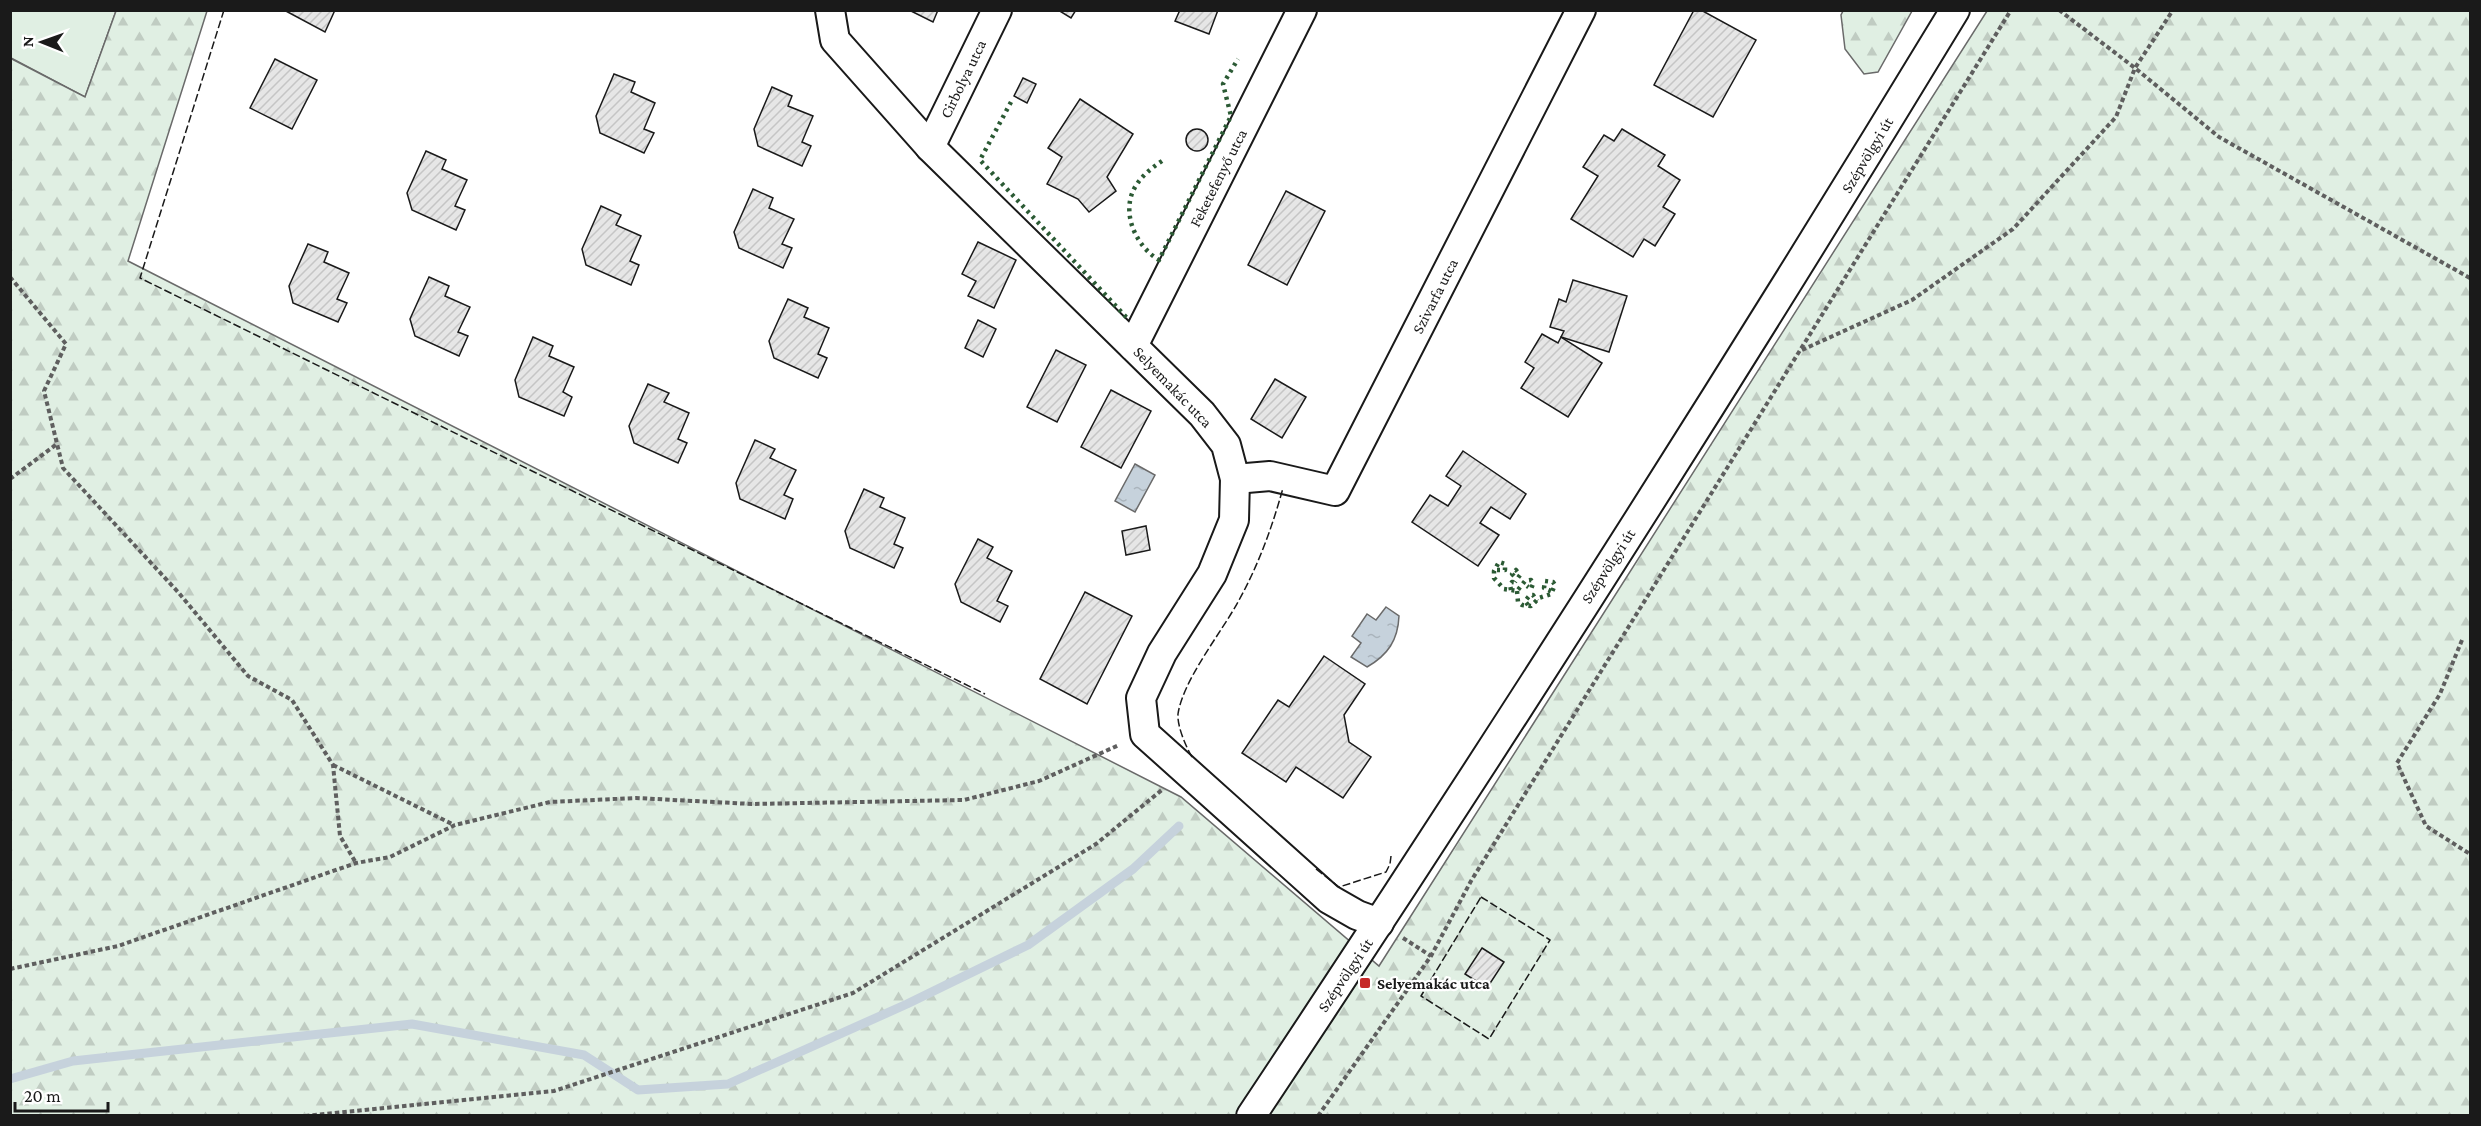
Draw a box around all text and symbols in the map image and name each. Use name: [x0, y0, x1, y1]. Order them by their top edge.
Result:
north arrow: [12, 12, 72, 72]
text: N: [19, 36, 36, 47]
street label: Cirbolya utca: [937, 37, 990, 121]
street label: Szépvölgyi út: [1838, 114, 1897, 196]
street label: Feketefenyő utca: [1186, 126, 1251, 230]
street label: Szivarfa utca: [1409, 255, 1461, 336]
street label: Selyemakác utca: [1129, 343, 1216, 432]
street label: Szépvölgyi út: [1578, 525, 1640, 607]
street label: Szépvölgyi út: [1314, 934, 1377, 1016]
place label: Selyemakác utca: [1377, 975, 1490, 992]
marker: Selyemakác utca: [1358, 976, 1372, 990]
scale bar: [15, 1075, 108, 1113]
text: 20 m: [24, 1086, 61, 1106]

